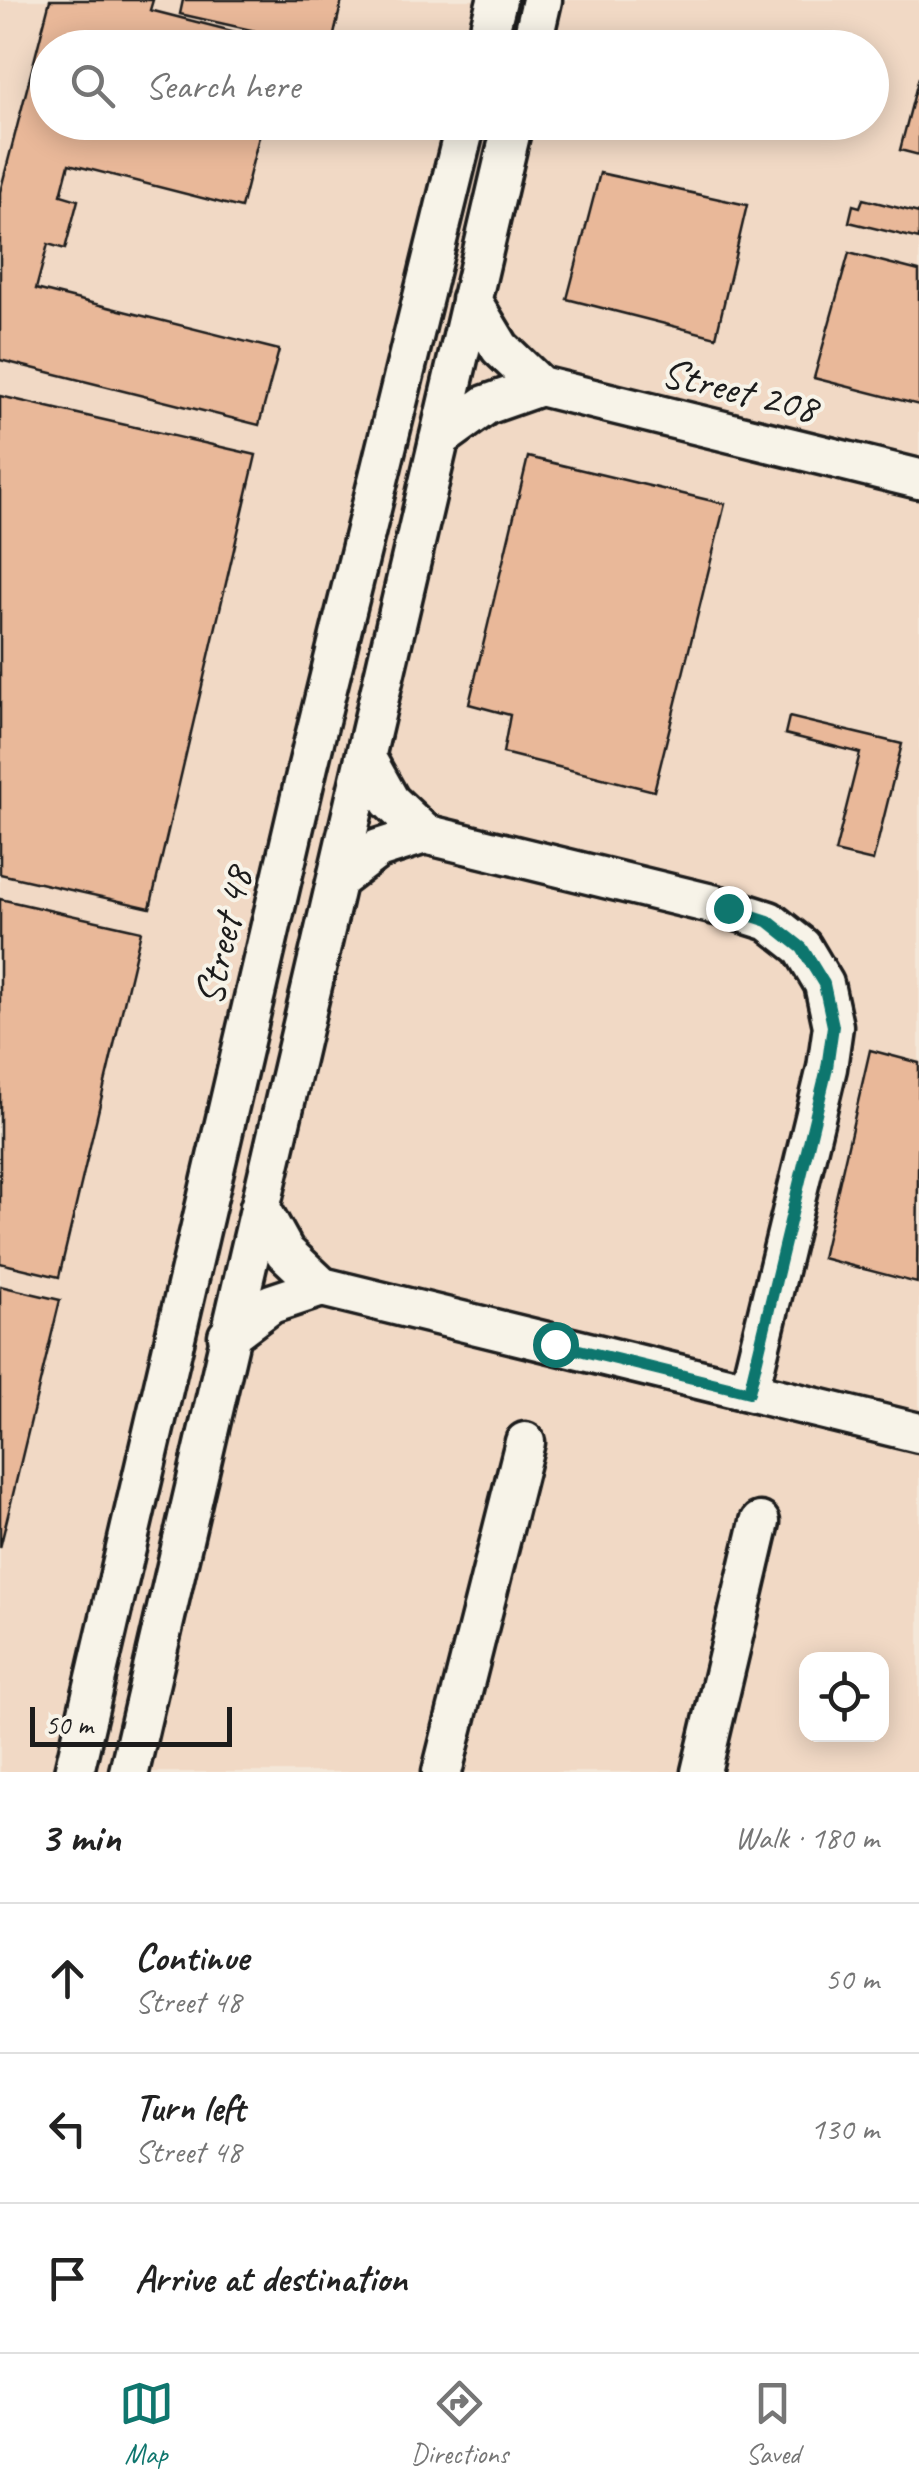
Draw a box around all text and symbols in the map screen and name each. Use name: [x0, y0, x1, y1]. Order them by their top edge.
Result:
search box: [30, 30, 889, 140]
icon: search: [65, 58, 120, 113]
text: Search here: [145, 62, 300, 109]
street label: Street 208: [656, 346, 827, 436]
street label: Street 48: [182, 858, 266, 1010]
route end: [706, 886, 752, 932]
route start: [533, 1322, 579, 1368]
map controls: [799, 1652, 889, 1742]
button: locate: [799, 1652, 889, 1742]
scale bar: [30, 1702, 232, 1746]
text: 50 m: [45, 1707, 93, 1742]
text: 3 min: [40, 1811, 120, 1864]
text: Walk · 180 m: [735, 1817, 879, 1858]
text: Continue: [135, 1934, 249, 1981]
icon: ahead: [40, 1951, 95, 2006]
text: 50 m: [825, 1958, 879, 1999]
text: Street 48: [135, 1981, 241, 2022]
text: Turn left: [135, 2084, 245, 2131]
icon: left: [40, 2101, 95, 2156]
text: 130 m: [810, 2108, 879, 2149]
text: Street 48: [135, 2131, 241, 2172]
icon: arrive: [40, 2251, 95, 2306]
text: Arrive at destination: [135, 2255, 407, 2302]
tab: Map: [119, 2376, 174, 2471]
tab: Directions: [411, 2376, 508, 2471]
tab: Saved: [745, 2376, 800, 2471]

